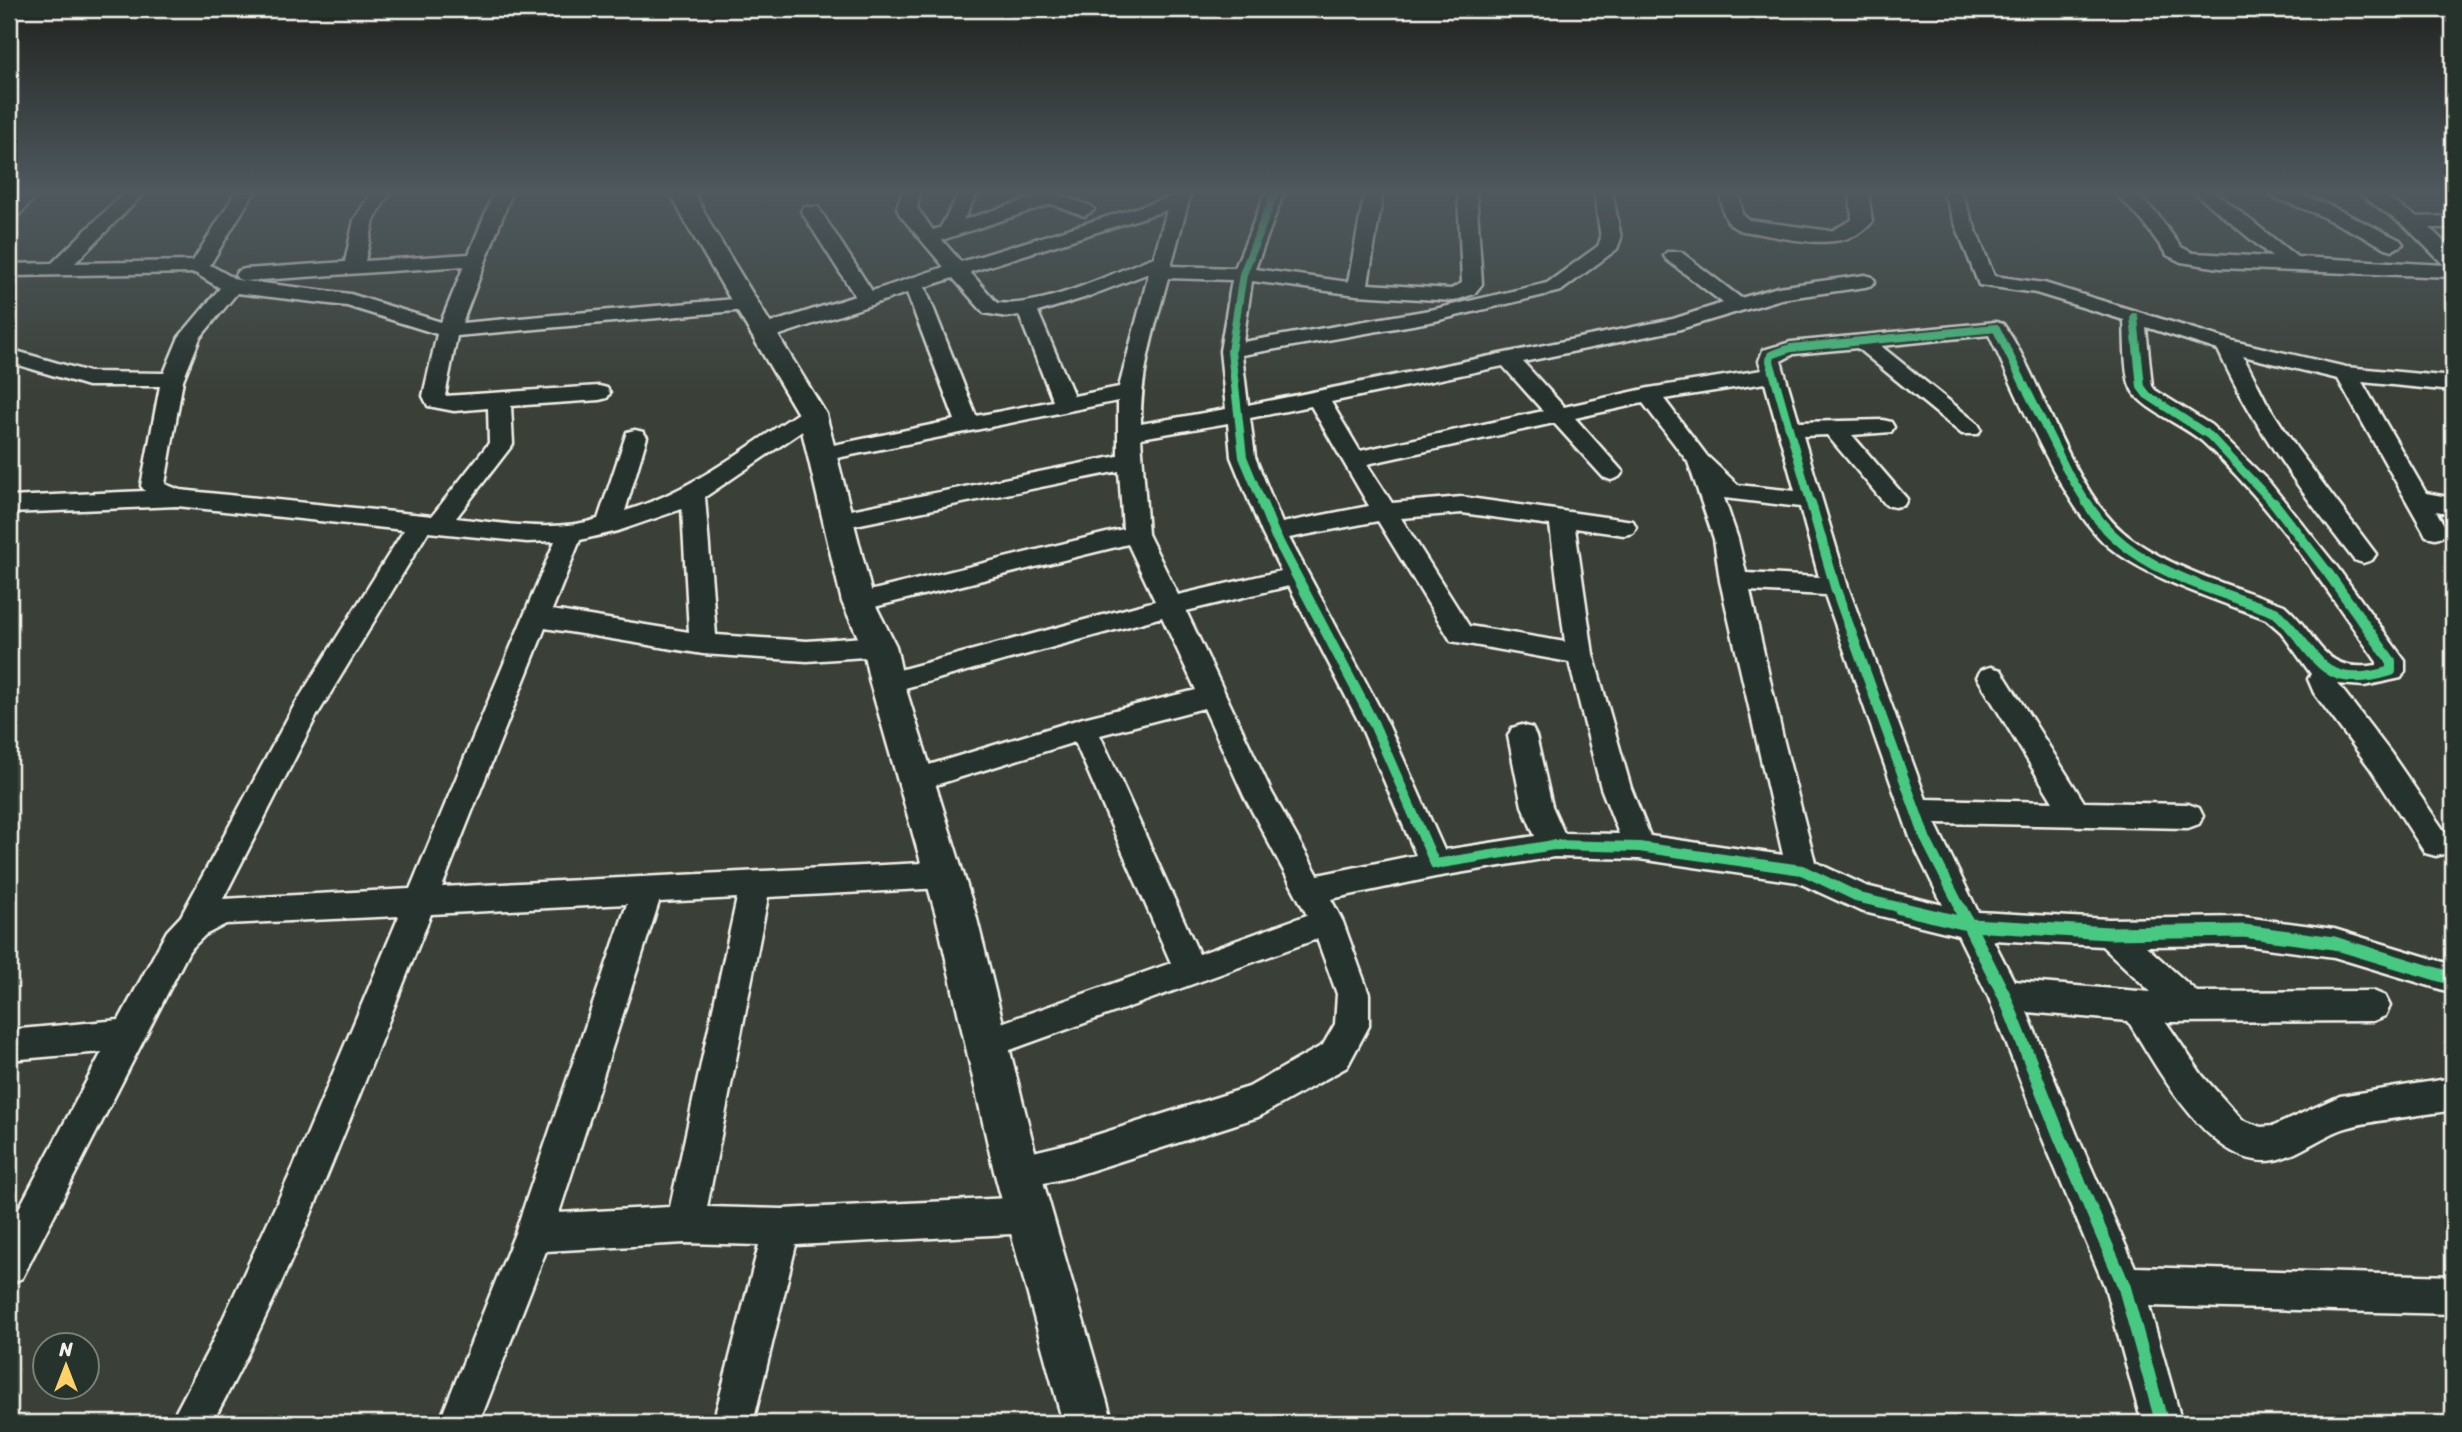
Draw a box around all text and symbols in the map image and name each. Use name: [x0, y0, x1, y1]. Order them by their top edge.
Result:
north arrow: [32, 1330, 102, 1400]
text: N: [58, 1333, 73, 1366]

